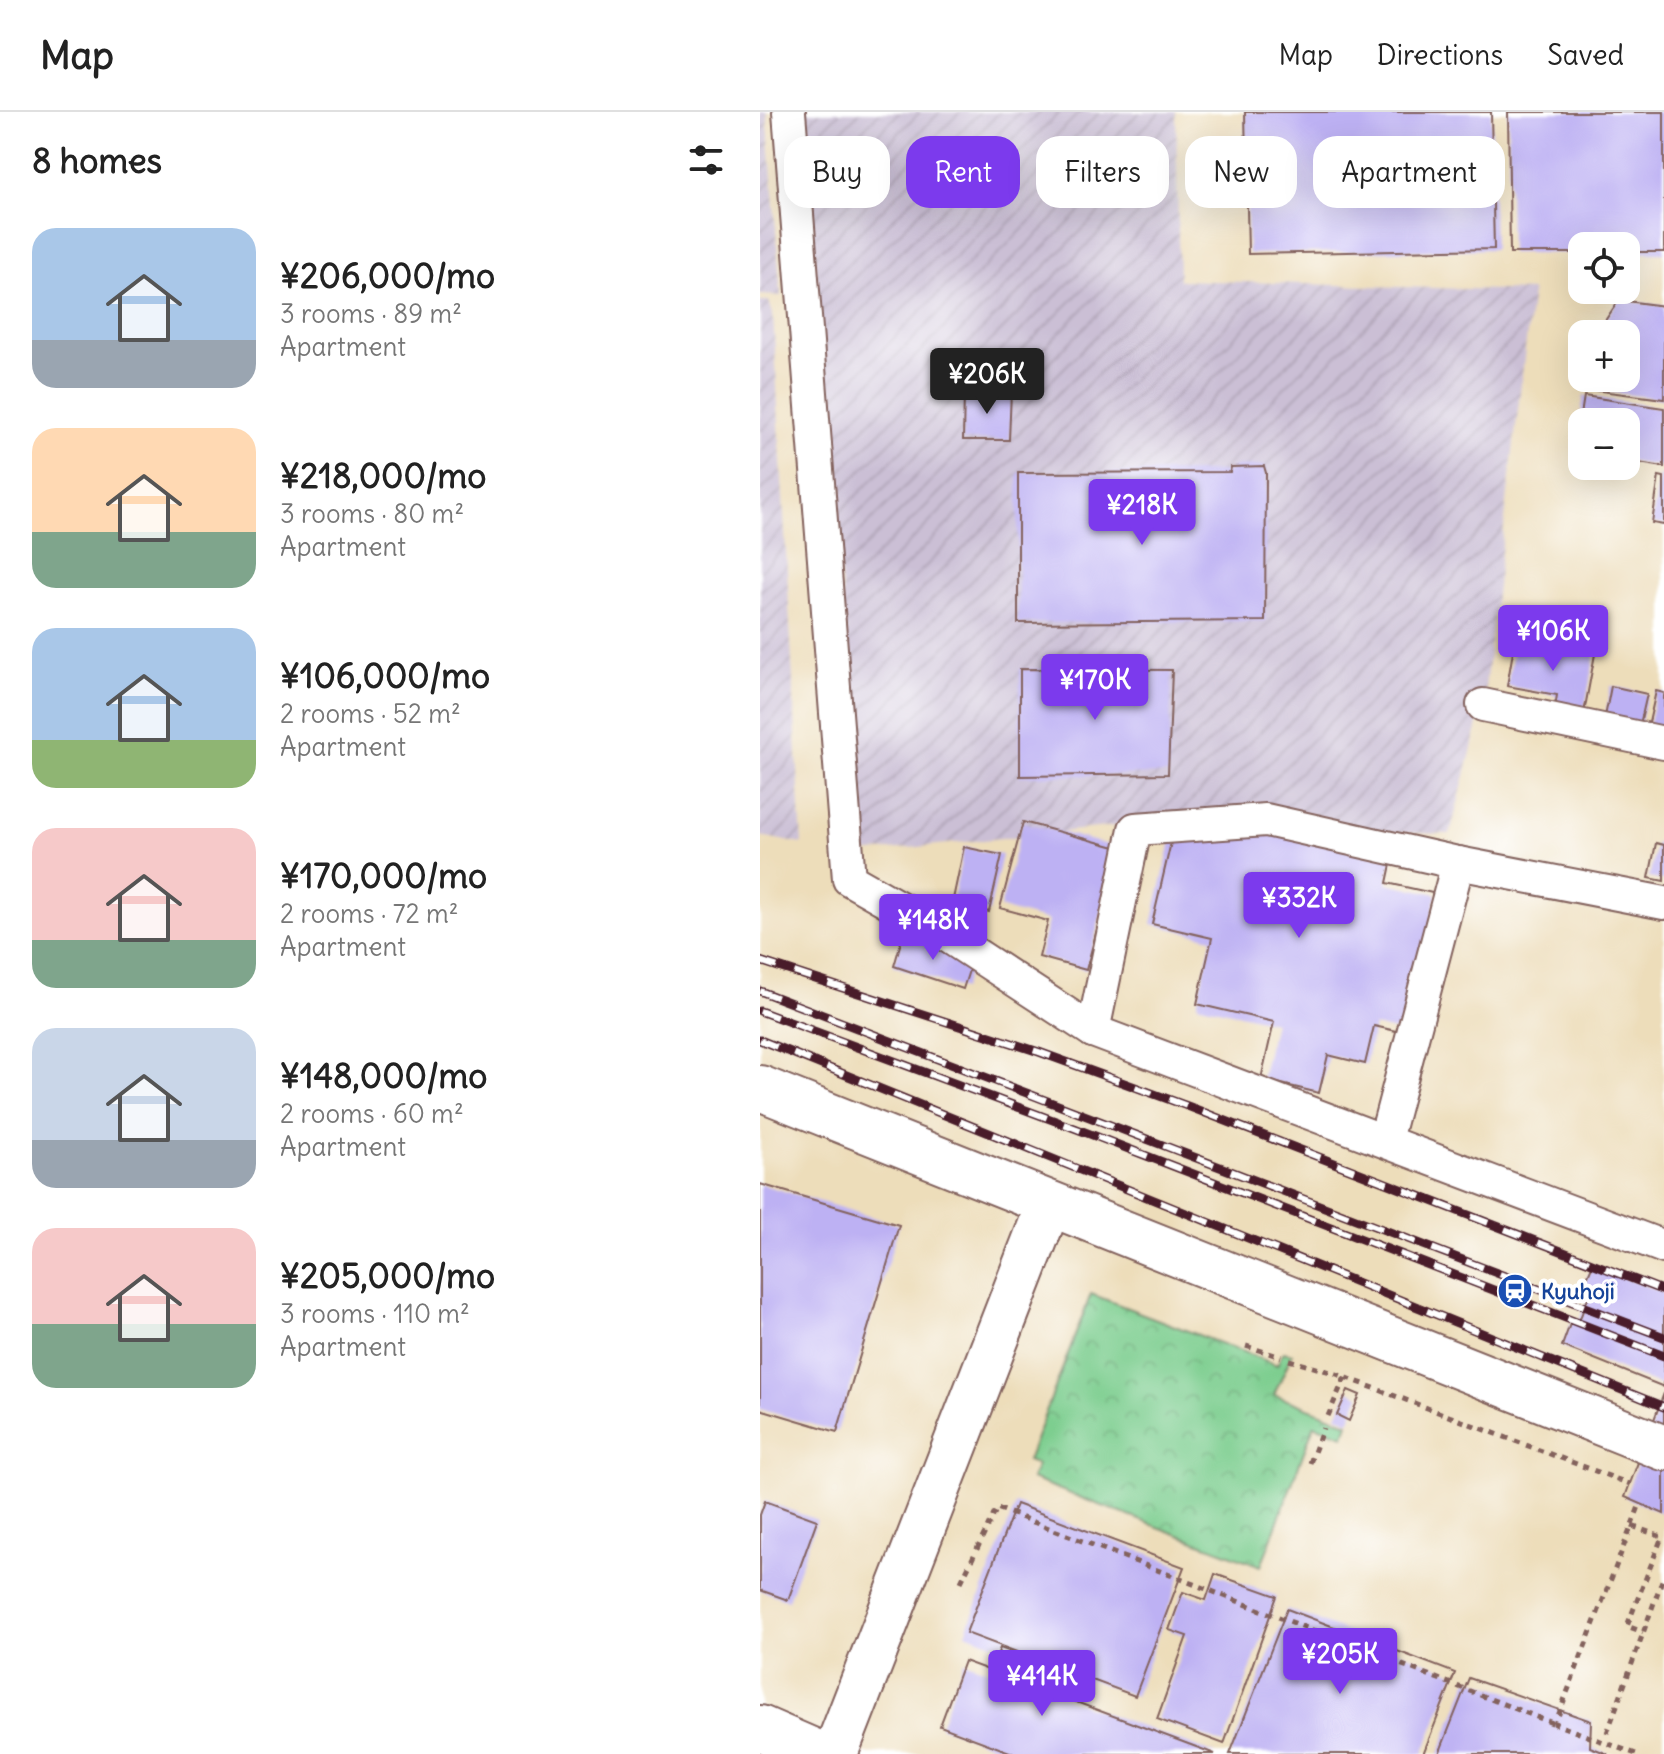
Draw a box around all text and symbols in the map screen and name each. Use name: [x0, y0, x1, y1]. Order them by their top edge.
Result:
text: Map: [40, 32, 114, 79]
text: Map: [1278, 37, 1333, 73]
text: Directions: [1377, 37, 1503, 73]
text: Saved: [1547, 37, 1624, 73]
chip: Buy: [784, 136, 890, 208]
chip: Rent: [906, 136, 1020, 208]
chip: Filters: [1036, 136, 1169, 208]
chip: New: [1185, 136, 1297, 208]
chip: Apartment: [1313, 136, 1505, 208]
icon: filters: [684, 138, 728, 182]
text: 8 homes: [32, 139, 162, 182]
map controls: [1568, 232, 1640, 480]
button: locate: [1568, 232, 1640, 304]
text: ¥206,000/mo: [280, 254, 495, 297]
icon: home: [96, 260, 192, 356]
text: 3 rooms · 89 m²: [280, 297, 462, 330]
button: +: [1568, 320, 1640, 392]
text: Apartment: [280, 330, 406, 363]
pin: ¥206K: [931, 348, 1043, 416]
text: ¥206K: [948, 357, 1026, 390]
button: −: [1568, 408, 1640, 480]
text: ¥218,000/mo: [280, 454, 486, 497]
icon: home: [96, 460, 192, 556]
pin: ¥218K: [1086, 479, 1198, 547]
text: ¥218K: [1107, 488, 1177, 521]
text: 3 rooms · 80 m²: [280, 497, 464, 530]
text: Apartment: [280, 530, 406, 563]
pin: ¥106K: [1497, 605, 1609, 673]
text: ¥106K: [1516, 614, 1590, 647]
text: ¥106,000/mo: [280, 654, 490, 697]
pin: ¥170K: [1039, 654, 1151, 722]
icon: home: [96, 660, 192, 756]
text: ¥170K: [1059, 663, 1131, 696]
text: 2 rooms · 52 m²: [280, 697, 461, 730]
text: Apartment: [280, 730, 406, 763]
text: ¥170,000/mo: [280, 854, 487, 897]
icon: home: [96, 860, 192, 956]
pin: ¥332K: [1243, 872, 1355, 940]
text: ¥332K: [1261, 881, 1337, 914]
pin: ¥148K: [877, 894, 989, 962]
text: 2 rooms · 72 m²: [280, 897, 459, 930]
text: ¥148K: [897, 903, 969, 936]
text: Apartment: [280, 930, 406, 963]
text: ¥148,000/mo: [280, 1054, 487, 1097]
icon: home: [96, 1060, 192, 1156]
text: 2 rooms · 60 m²: [280, 1097, 464, 1130]
text: Apartment: [280, 1130, 406, 1163]
text: ¥205,000/mo: [280, 1254, 495, 1297]
icon: home: [96, 1260, 192, 1356]
station icon: Kyuhoji: [1496, 1272, 1534, 1310]
place label: Kyuhoji: [1541, 1277, 1615, 1305]
text: 3 rooms · 110 m²: [280, 1297, 470, 1330]
text: Apartment: [280, 1330, 406, 1363]
pin: ¥205K: [1284, 1628, 1396, 1696]
text: ¥205K: [1301, 1637, 1379, 1670]
pin: ¥414K: [986, 1650, 1098, 1718]
text: ¥414K: [1006, 1659, 1078, 1692]

